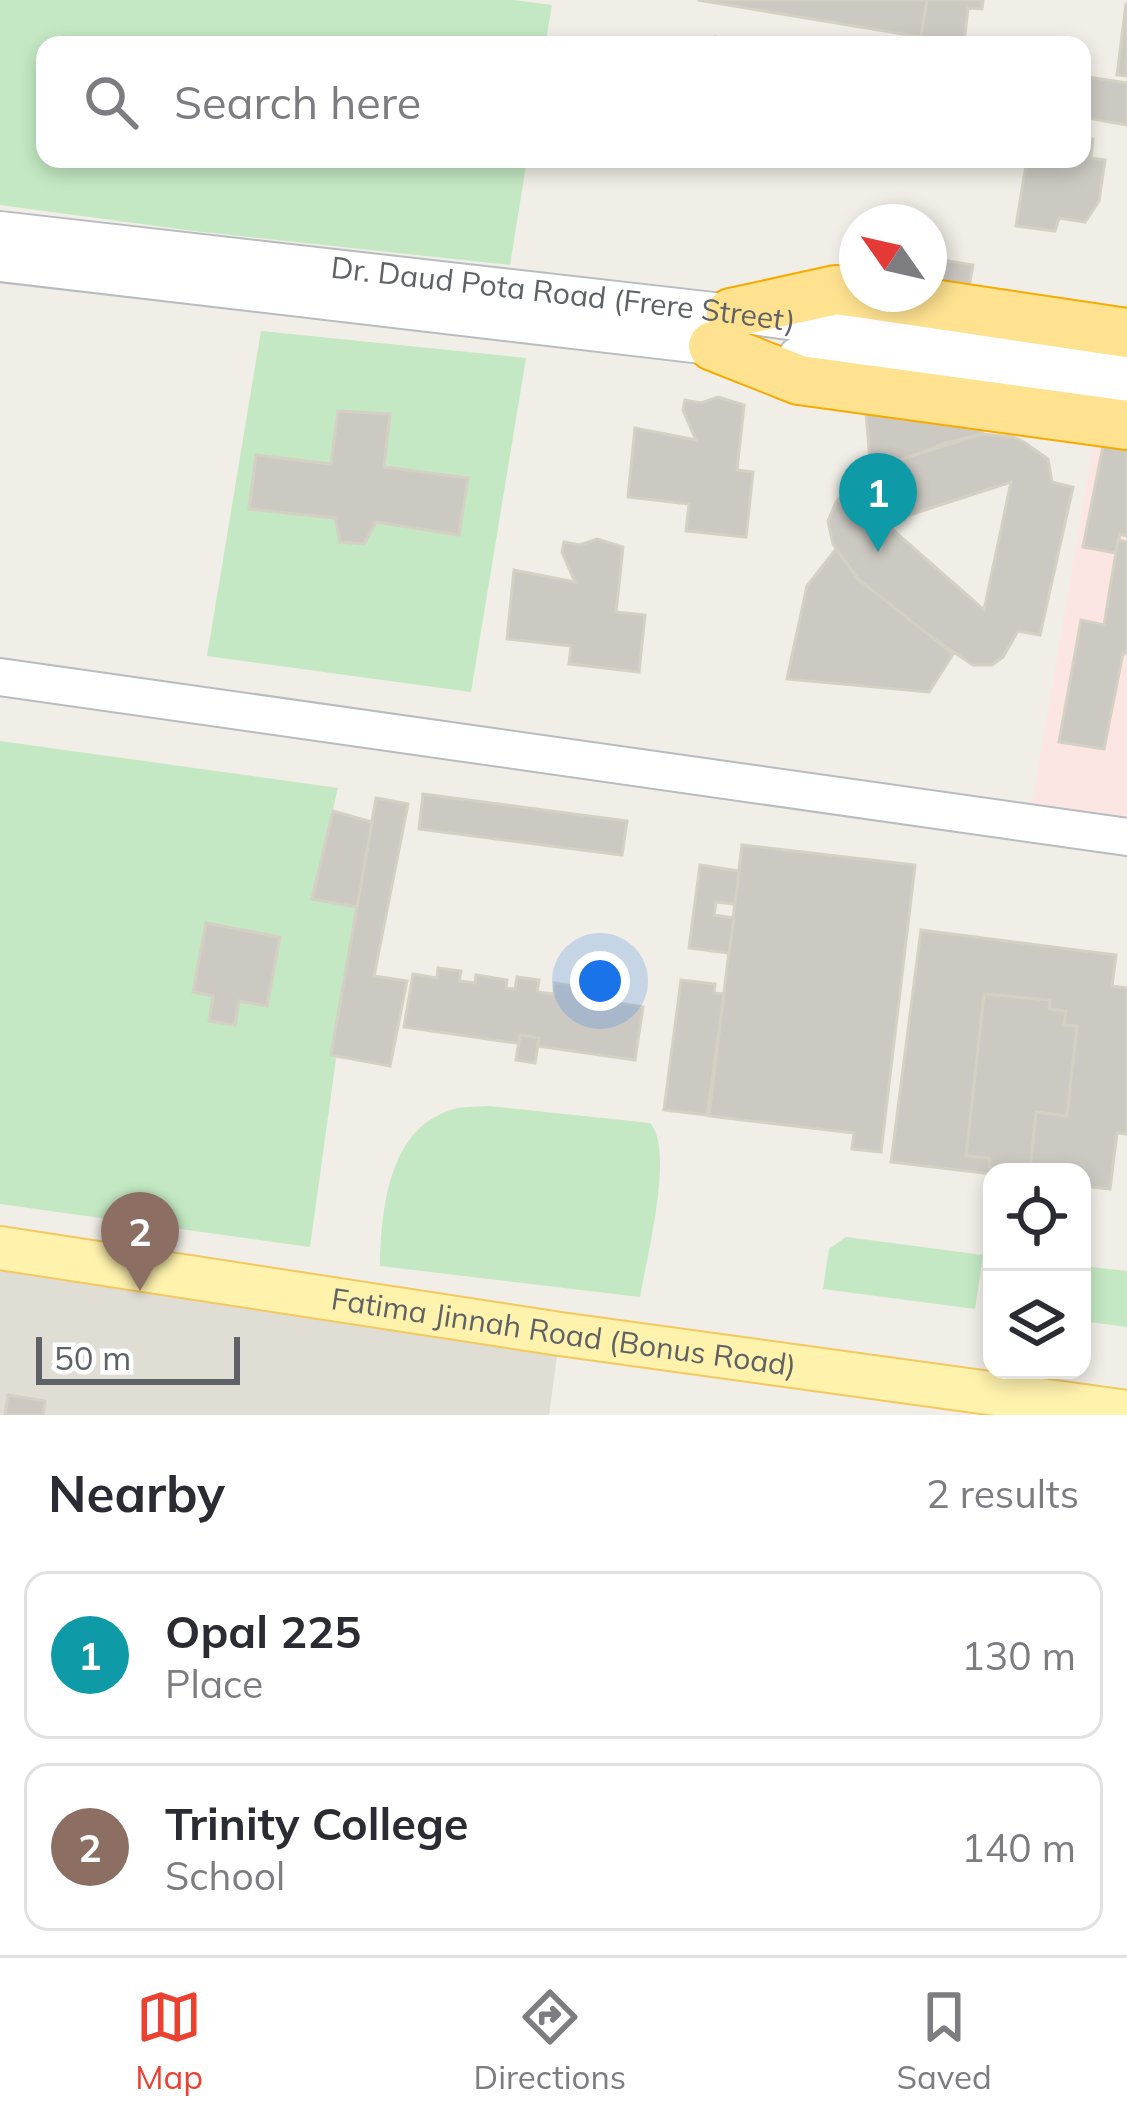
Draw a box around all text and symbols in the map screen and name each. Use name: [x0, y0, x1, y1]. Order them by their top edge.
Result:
search box: [36, 36, 1091, 168]
icon: search: [78, 69, 144, 135]
text: Search here: [174, 74, 421, 130]
north arrow: [839, 204, 947, 312]
street label: Dr. Daud Pota Road (Frere Street): [329, 248, 798, 340]
pin: 1: [839, 453, 917, 552]
your location: [570, 951, 630, 1011]
map controls: [983, 1163, 1091, 1379]
button: locate: [983, 1163, 1091, 1271]
pin: 2: [101, 1192, 179, 1291]
button: layers: [983, 1271, 1091, 1379]
street label: Fatima Jinnah Road (Bonus Road): [329, 1279, 798, 1384]
scale bar: [36, 1331, 240, 1384]
text: 50 m: [54, 1337, 131, 1378]
text: Nearby: [48, 1461, 225, 1525]
text: 2 results: [926, 1469, 1079, 1518]
text: Opal 225: [165, 1603, 361, 1659]
text: 1: [78, 1631, 102, 1680]
text: 130 m: [961, 1631, 1076, 1680]
text: Place: [165, 1659, 263, 1708]
text: Trinity College: [165, 1795, 469, 1851]
text: 2: [78, 1823, 102, 1872]
text: 140 m: [961, 1823, 1076, 1872]
text: School: [165, 1851, 285, 1900]
tab: Map: [135, 1984, 203, 2097]
tab: Directions: [474, 1984, 626, 2097]
tab: Saved: [897, 1984, 992, 2097]

